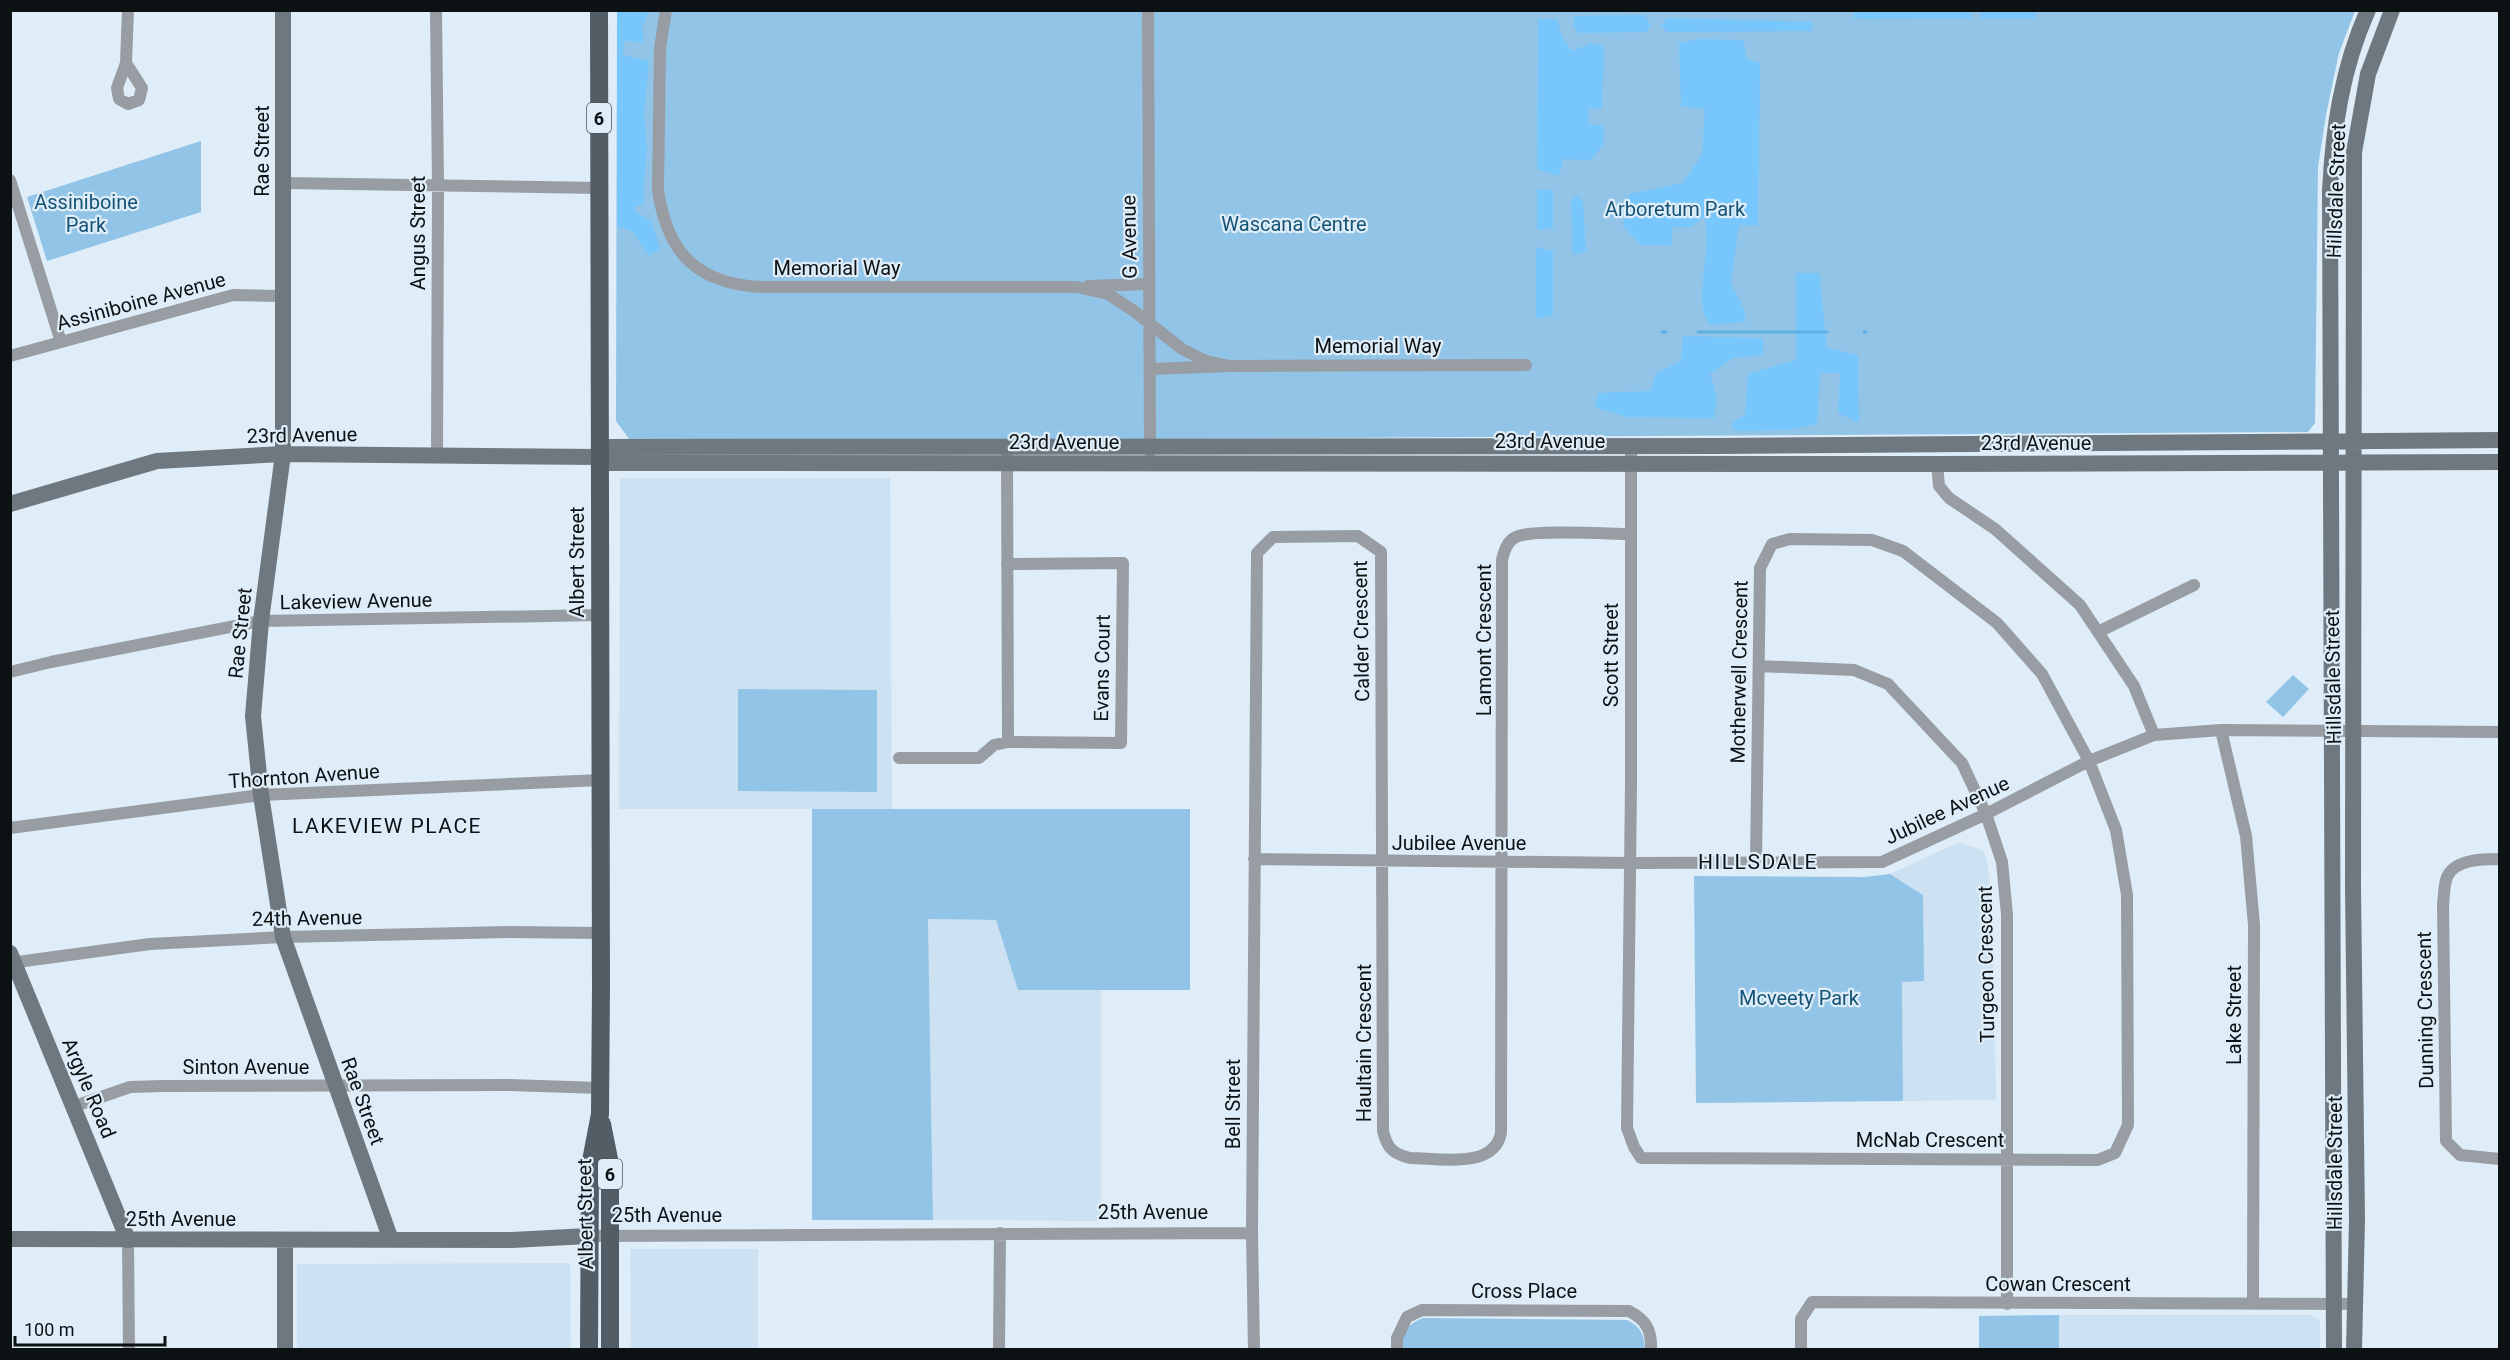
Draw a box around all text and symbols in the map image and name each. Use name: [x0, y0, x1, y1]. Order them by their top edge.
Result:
road number: 6: [587, 103, 611, 133]
street label: Rae Street: [250, 105, 274, 197]
street label: Hillsdale Street: [2322, 123, 2350, 259]
street label: Angus Street: [406, 176, 430, 290]
park label: Assiniboine Park: [34, 190, 138, 237]
street label: G Avenue: [1116, 195, 1142, 279]
park label: Arboretum Park: [1605, 197, 1746, 221]
park label: Wascana Centre: [1221, 212, 1367, 236]
street label: Memorial Way: [774, 256, 901, 280]
street label: Assiniboine Avenue: [54, 267, 228, 335]
street label: Memorial Way: [1315, 334, 1442, 358]
street label: 23rd Avenue: [246, 422, 358, 448]
street label: 23rd Avenue: [1495, 429, 1605, 453]
street label: 23rd Avenue: [1009, 430, 1119, 454]
street label: 23rd Avenue: [1981, 431, 2091, 455]
street label: Albert Street: [565, 506, 589, 618]
street label: Calder Crescent: [1348, 560, 1374, 702]
street label: Lamont Crescent: [1472, 564, 1496, 716]
street label: Motherwell Crescent: [1725, 580, 1753, 764]
street label: Rae Street: [223, 586, 257, 680]
street label: Lakeview Avenue: [279, 588, 433, 614]
street label: Scott Street: [1599, 603, 1623, 707]
street label: Hillsdale Street: [2320, 610, 2346, 744]
street label: Evans Court: [1089, 614, 1115, 722]
street label: Thornton Avenue: [228, 759, 380, 793]
street label: Jubilee Avenue: [1881, 771, 2013, 849]
district label: LAKEVIEW PLACE: [292, 814, 482, 838]
street label: Jubilee Avenue: [1392, 831, 1526, 855]
district label: HILLSDALE: [1698, 850, 1818, 874]
street label: Turgeon Crescent: [1973, 885, 1999, 1043]
street label: 24th Avenue: [252, 905, 362, 931]
street label: Dunning Crescent: [2412, 931, 2438, 1089]
street label: Haultain Crescent: [1352, 964, 1376, 1122]
street label: Lake Street: [2222, 965, 2246, 1065]
park label: Mcveety Park: [1739, 986, 1860, 1010]
street label: Argyle Road: [57, 1034, 121, 1142]
street label: Rae Street: [336, 1054, 390, 1148]
street label: Sinton Avenue: [183, 1055, 309, 1079]
street label: Bell Street: [1221, 1059, 1245, 1149]
street label: Hillsdale Street: [2323, 1096, 2347, 1230]
street label: McNab Crescent: [1856, 1128, 2004, 1152]
street label: Albert Street: [572, 1158, 598, 1270]
road number: 6: [598, 1159, 622, 1189]
street label: 25th Avenue: [1098, 1200, 1208, 1224]
street label: 25th Avenue: [612, 1203, 722, 1227]
street label: 25th Avenue: [126, 1207, 236, 1231]
street label: Cowan Crescent: [1985, 1272, 2131, 1296]
street label: Cross Place: [1471, 1279, 1577, 1303]
scale bar: [15, 1309, 165, 1347]
text: 100 m: [24, 1319, 75, 1340]

